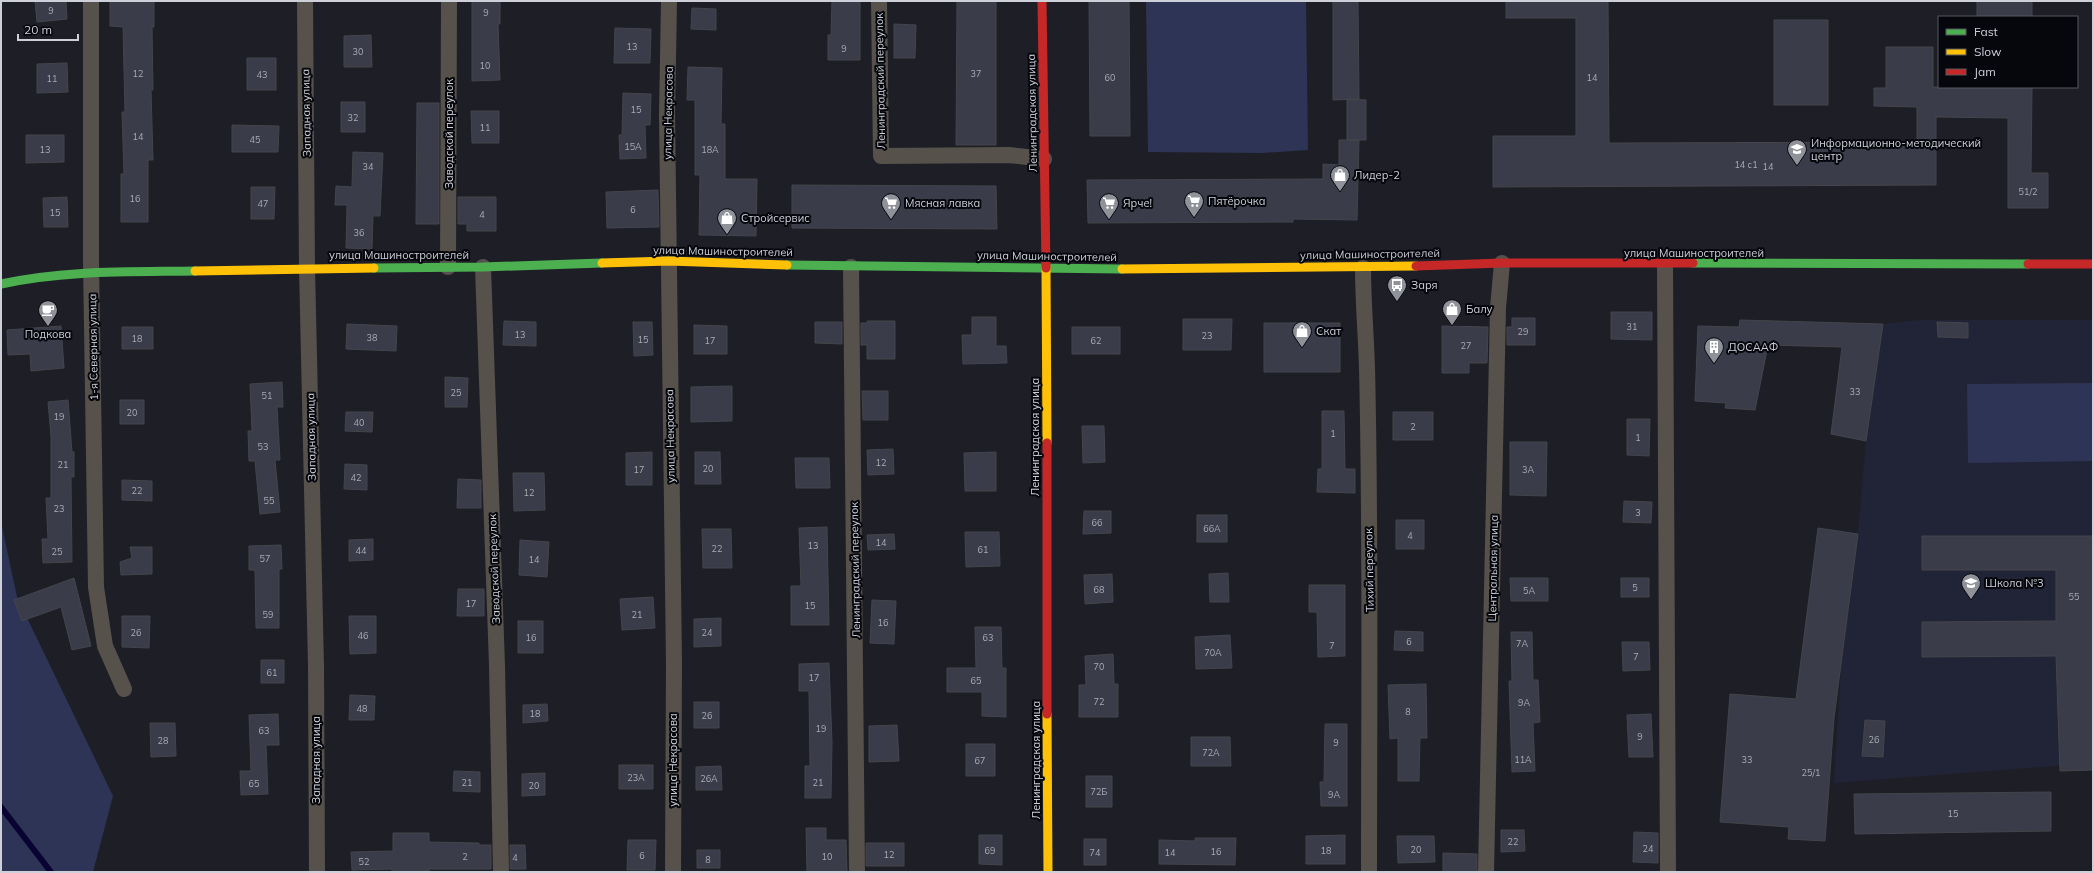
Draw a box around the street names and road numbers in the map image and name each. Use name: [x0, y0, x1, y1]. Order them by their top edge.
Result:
street label: Ленинградский переулок: [872, 13, 888, 149]
street label: Ленинградская улица: [1024, 54, 1040, 172]
street label: улица Некрасова: [660, 66, 676, 160]
street label: Западная улица: [298, 69, 314, 157]
street label: Заводской переулок: [442, 79, 456, 189]
street label: улица Машиностроителей: [653, 243, 793, 259]
street label: улица Машиностроителей: [1300, 246, 1440, 262]
street label: улица Машиностроителей: [1624, 246, 1764, 260]
street label: улица Машиностроителей: [329, 248, 469, 262]
street label: улица Машиностроителей: [977, 248, 1117, 264]
street label: 1-я Северная улица: [85, 293, 101, 401]
street label: Ленинградская улица: [1028, 378, 1042, 496]
street label: улица Некрасова: [662, 389, 678, 483]
street label: Западная улица: [303, 393, 319, 481]
street label: Ленинградский переулок: [847, 502, 863, 638]
street label: Заводской переулок: [485, 514, 503, 624]
street label: Центральная улица: [1485, 515, 1501, 621]
street label: Тихий переулок: [1361, 528, 1377, 612]
street label: Ленинградская улица: [1029, 701, 1043, 819]
street label: улица Некрасова: [666, 713, 680, 807]
street label: Западная улица: [309, 716, 323, 804]

